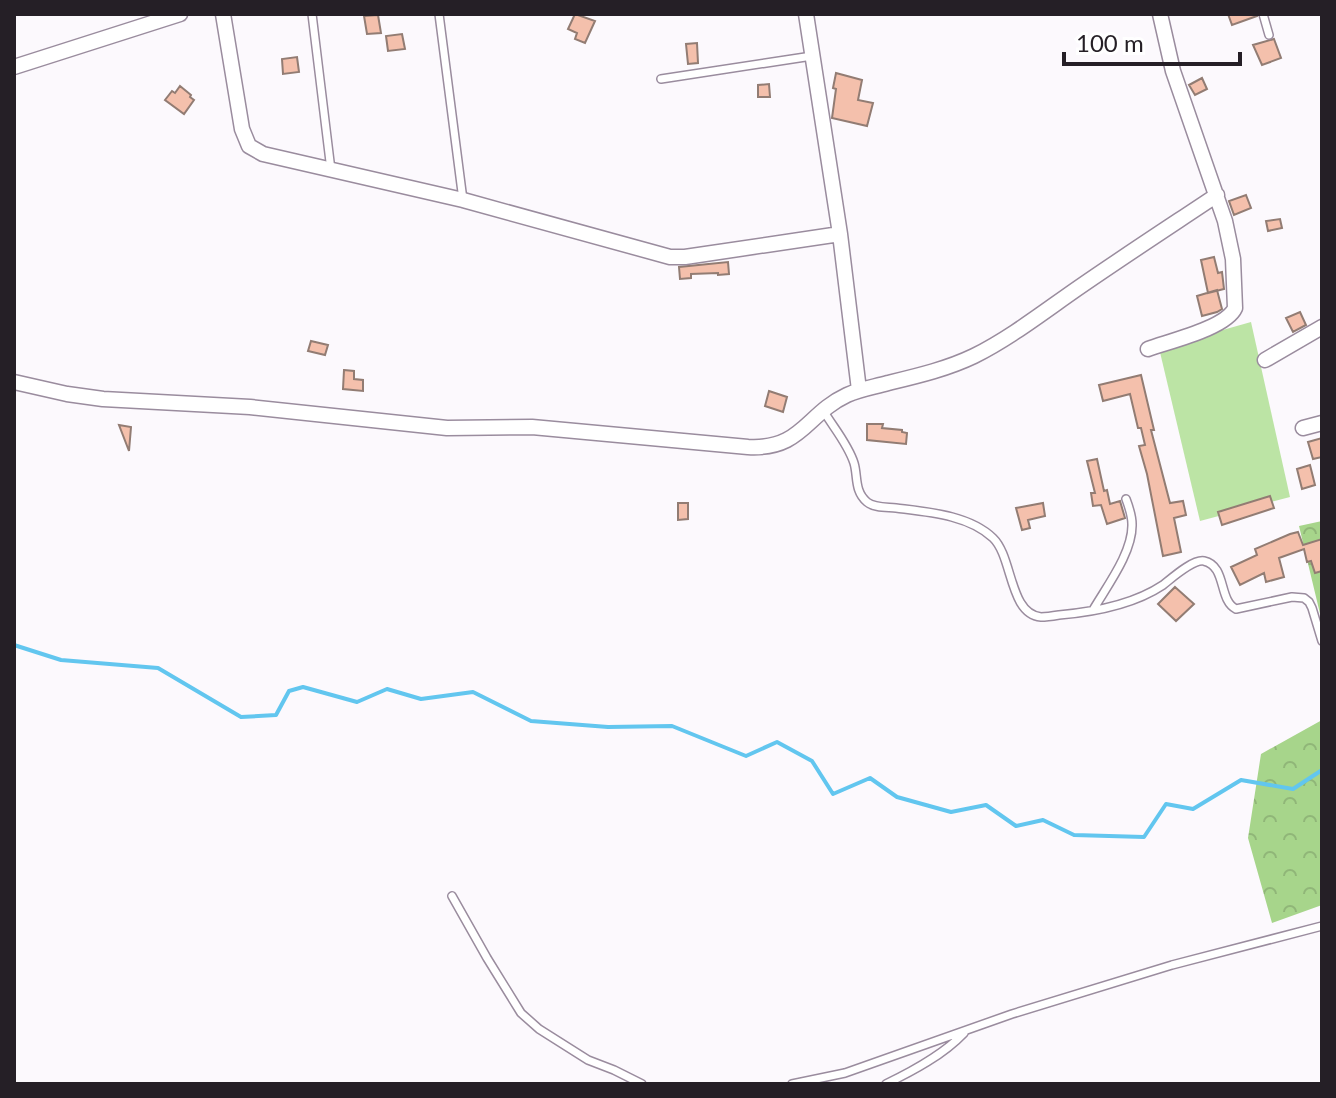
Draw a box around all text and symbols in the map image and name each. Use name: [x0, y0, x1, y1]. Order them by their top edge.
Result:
scale bar: [1064, 16, 1240, 66]
text: 100 m: [1076, 28, 1144, 57]

